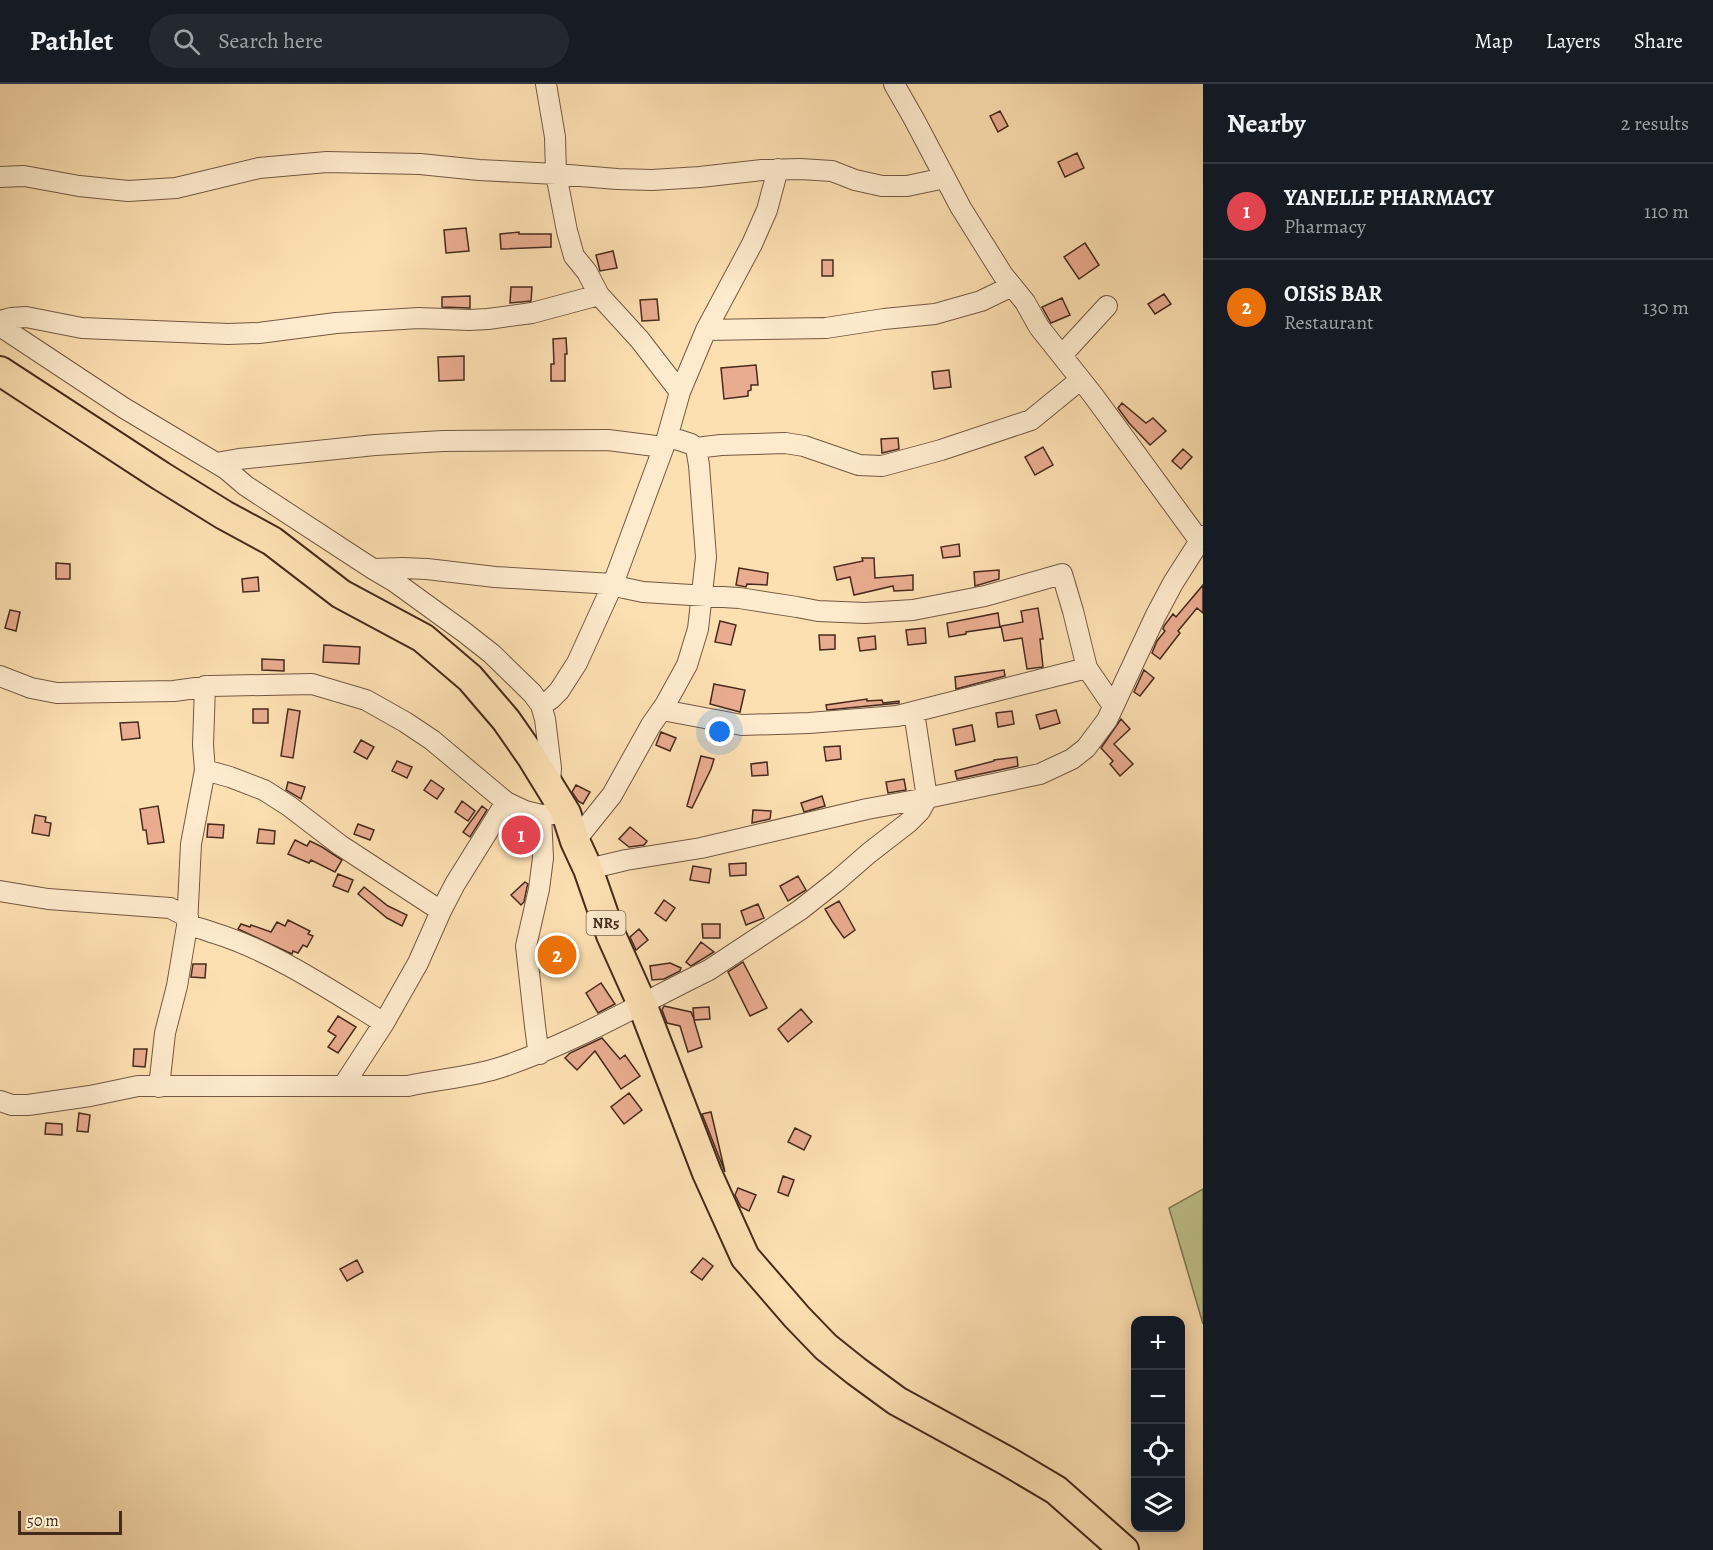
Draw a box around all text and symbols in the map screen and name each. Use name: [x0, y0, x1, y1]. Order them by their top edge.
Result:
search box: [149, 14, 569, 68]
text: Pathlet: [30, 22, 113, 60]
icon: search: [170, 25, 203, 58]
text: Search here: [218, 26, 323, 56]
text: Map: [1474, 27, 1513, 55]
text: Layers: [1546, 27, 1601, 55]
text: Share: [1634, 27, 1683, 55]
text: Nearby: [1227, 106, 1306, 141]
text: 2 results: [1621, 110, 1689, 137]
text: YANELLE PHARMACY: [1284, 183, 1494, 213]
text: 1: [1243, 198, 1250, 225]
text: 110 m: [1644, 198, 1689, 225]
text: Pharmacy: [1284, 213, 1366, 240]
text: OISiS BAR: [1284, 279, 1382, 309]
text: 2: [1242, 294, 1251, 321]
text: 130 m: [1643, 294, 1689, 321]
text: Restaurant: [1284, 309, 1374, 336]
your location: [705, 717, 734, 746]
pin: 1: [502, 812, 540, 858]
road number: NR5: [586, 911, 626, 935]
pin: 2: [538, 932, 576, 978]
map controls: [1131, 1316, 1185, 1532]
button: +: [1131, 1316, 1185, 1370]
button: −: [1131, 1370, 1185, 1424]
button: locate: [1131, 1424, 1185, 1478]
button: layers: [1131, 1478, 1185, 1532]
scale bar: [18, 1508, 122, 1536]
text: 50 m: [27, 1510, 59, 1532]

